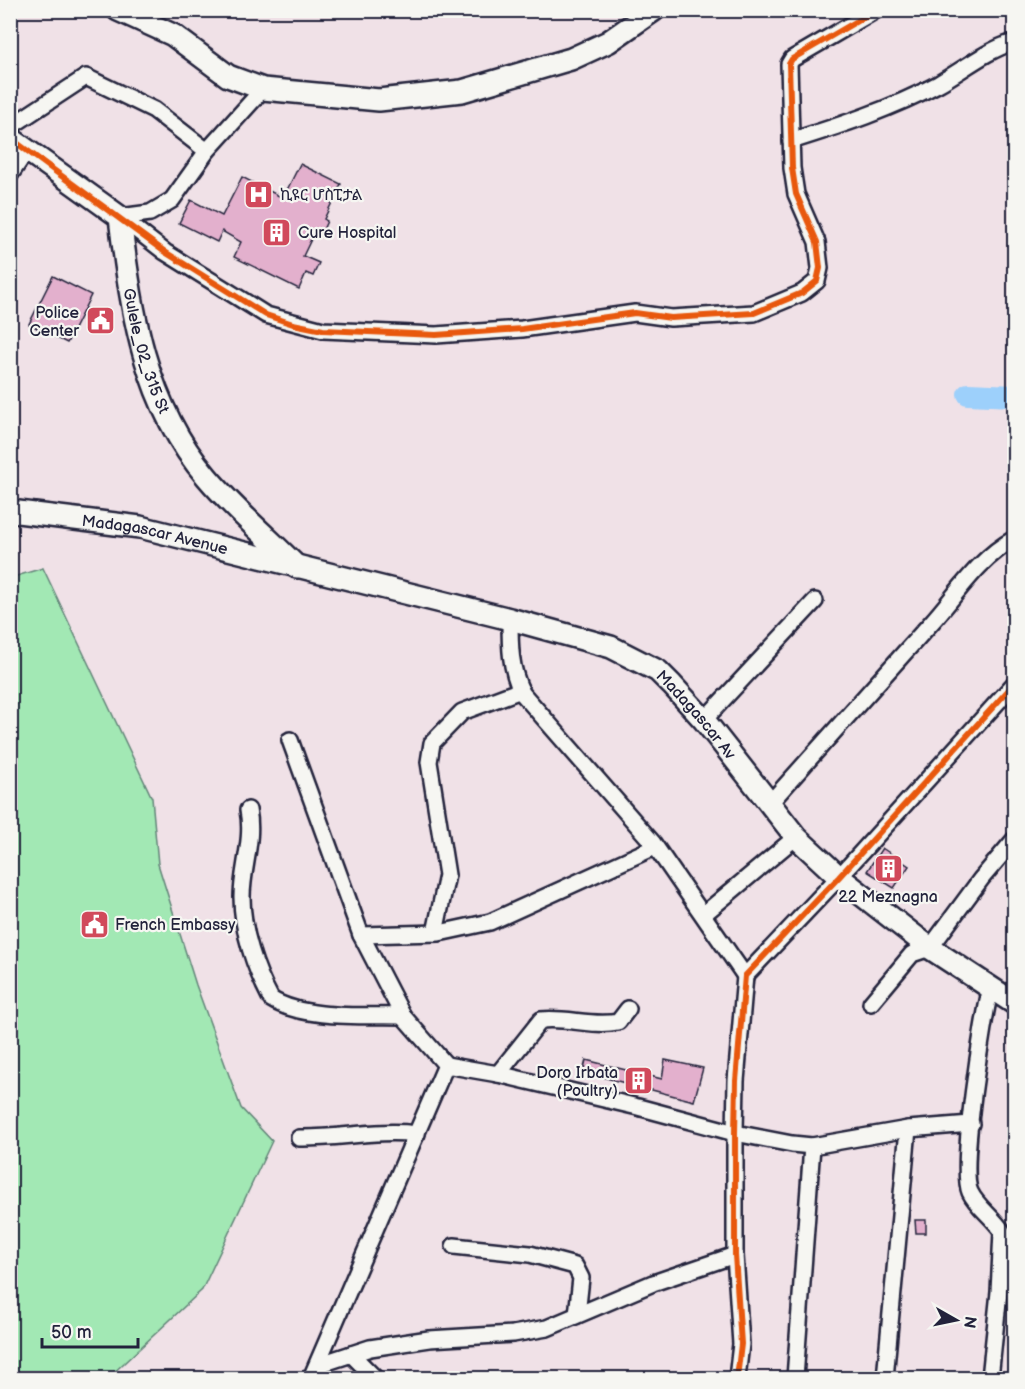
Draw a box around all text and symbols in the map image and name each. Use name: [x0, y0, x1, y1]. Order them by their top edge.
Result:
hospital icon: ኪዩር ሆስፒታል: [243, 178, 275, 210]
place label: ኪዩር ሆስፒታል: [280, 186, 363, 205]
building icon: Cure Hospital: [261, 216, 293, 248]
place label: Cure Hospital: [298, 224, 396, 243]
street label: Gulele_02_315 St: [119, 287, 173, 417]
place label: Police Center: [29, 304, 80, 341]
public building icon: Police Center: [84, 305, 116, 337]
street label: Madagascar Avenue: [81, 512, 230, 560]
street label: Madagascar Av: [652, 667, 740, 764]
building icon: 22 Meznagna: [872, 852, 904, 884]
place label: 22 Meznagna: [838, 888, 938, 907]
public building icon: French Embassy: [78, 908, 110, 940]
place label: French Embassy: [115, 916, 236, 935]
place label: Doro Irbata (Poultry): [536, 1064, 618, 1101]
building icon: Doro Irbata (Poultry): [623, 1065, 655, 1097]
north arrow: [926, 1290, 986, 1350]
scale bar: [42, 1311, 138, 1349]
text: N: [959, 1315, 980, 1330]
text: 50 m: [51, 1322, 92, 1343]

